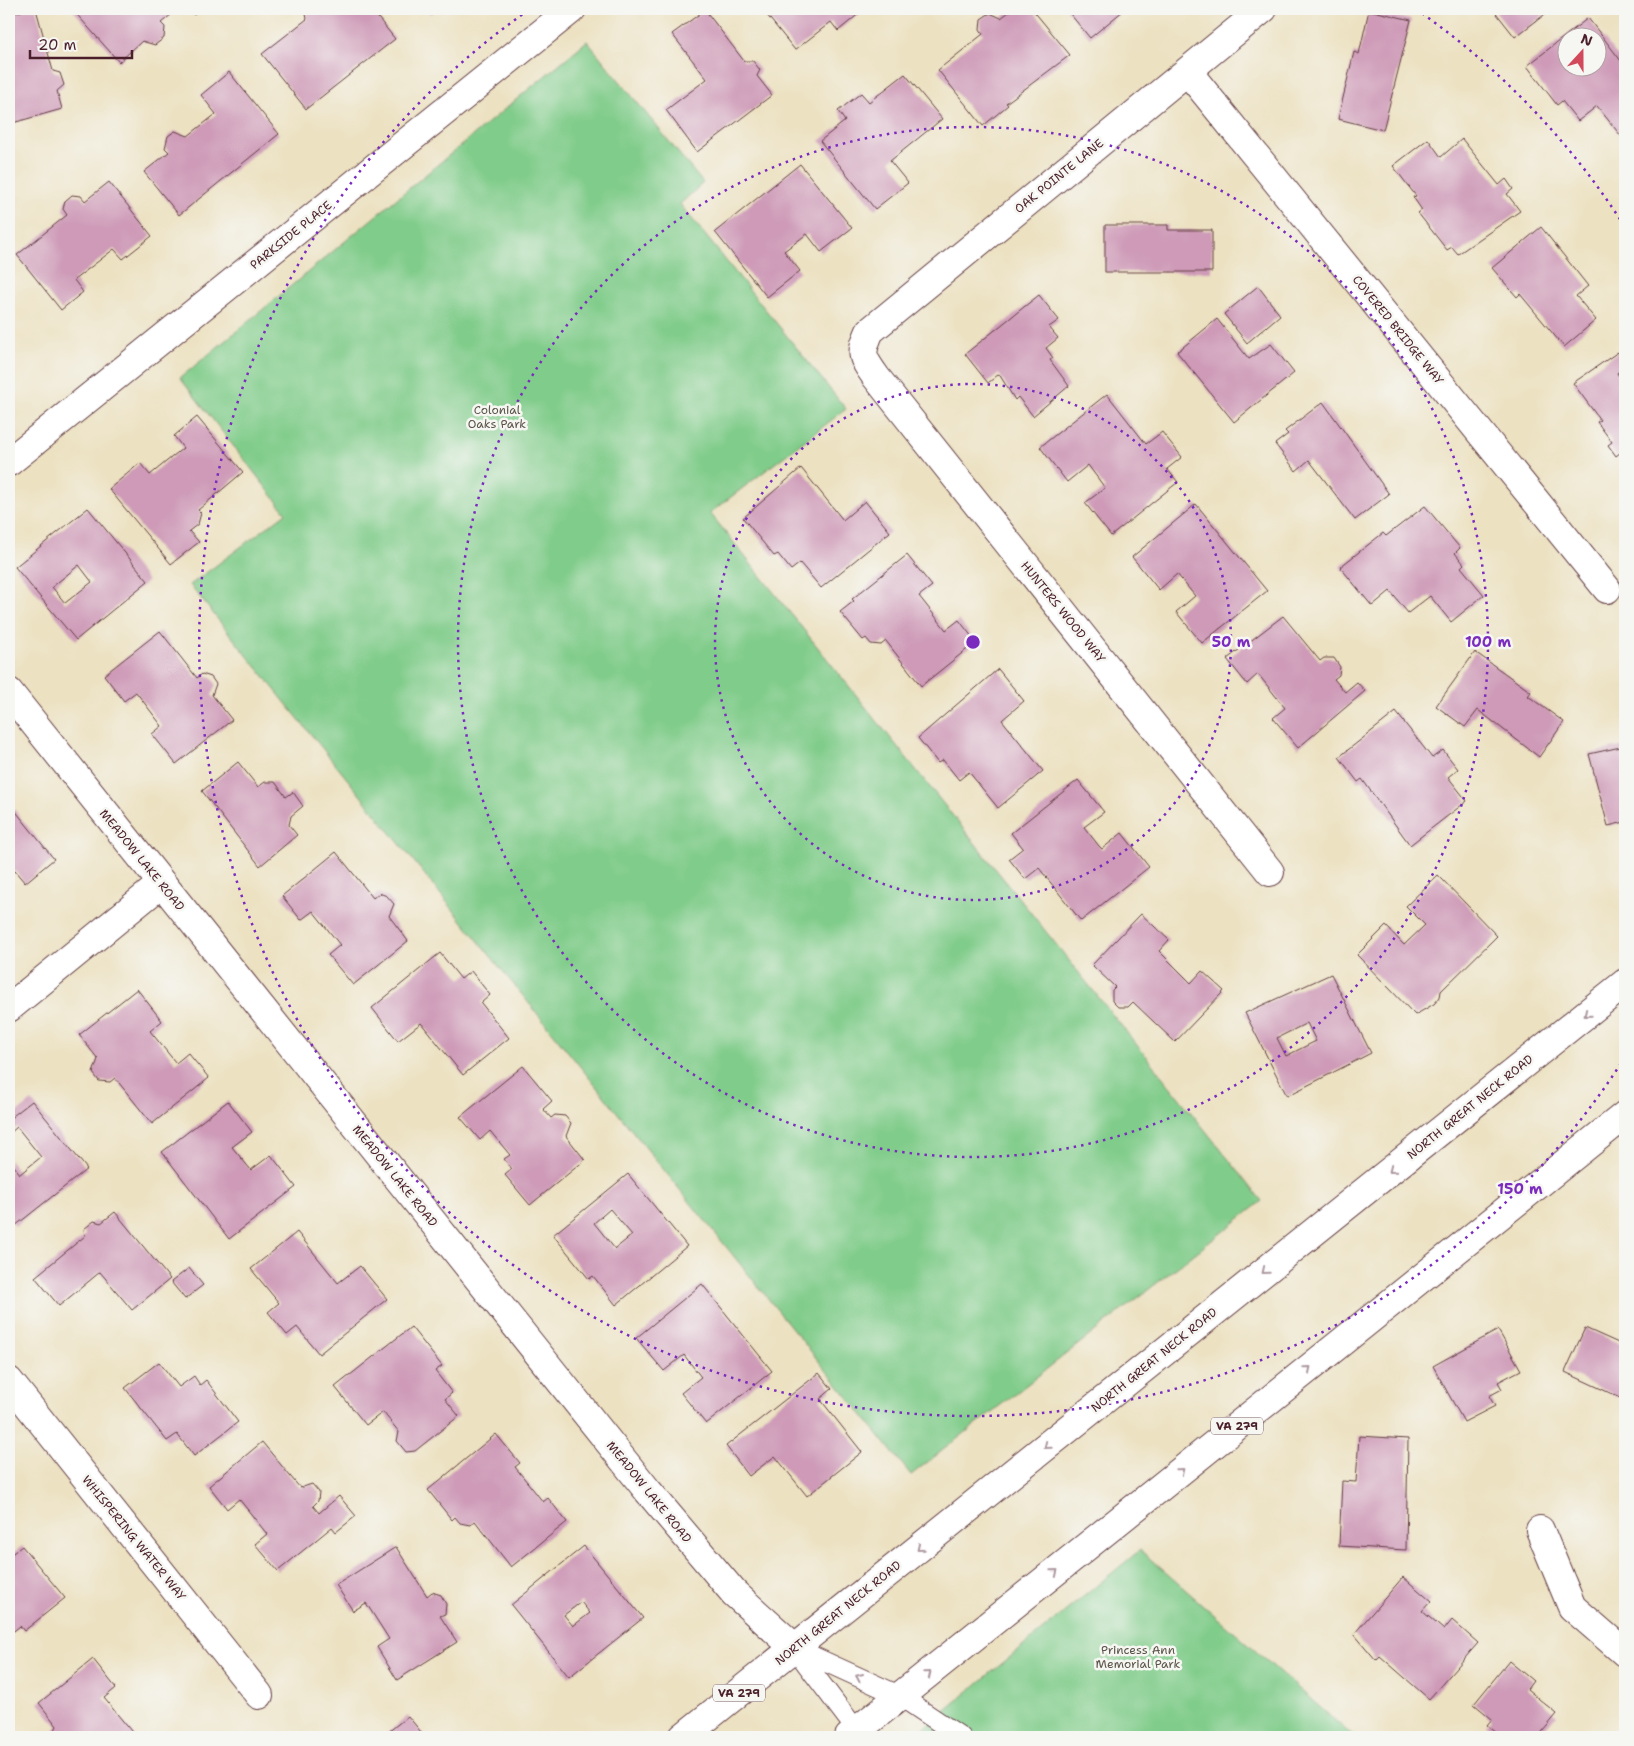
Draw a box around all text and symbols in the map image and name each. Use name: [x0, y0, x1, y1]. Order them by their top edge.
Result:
scale bar: [30, 28, 132, 60]
north arrow: [1556, 28, 1606, 78]
text: N: [1578, 29, 1595, 50]
text: 20 m: [38, 35, 77, 55]
street label: OAK POINTE LANE: [1011, 135, 1107, 217]
street label: PARKSIDE PLACE: [247, 197, 335, 273]
street label: COVERED BRIDGE WAY: [1349, 272, 1448, 389]
park label: Colonial Oaks Park: [468, 402, 526, 432]
street label: HUNTERS WOOD WAY: [1017, 558, 1109, 667]
text: 50 m: [1212, 632, 1251, 652]
text: 100 m: [1465, 632, 1511, 652]
centre of rings: [964, 633, 982, 651]
street label: MEADOW LAKE ROAD: [96, 806, 188, 914]
one-way arrow: [1584, 1008, 1593, 1016]
street label: NORTH GREAT NECK ROAD: [1404, 1051, 1536, 1163]
street label: MEADOW LAKE ROAD: [349, 1122, 441, 1230]
one-way arrow: [1389, 1164, 1398, 1172]
text: 150 m: [1497, 1179, 1543, 1199]
one-way arrow: [1262, 1266, 1271, 1274]
street label: NORTH GREAT NECK ROAD: [1088, 1304, 1220, 1416]
one-way arrow: [1302, 1366, 1312, 1375]
road number: VA 279: [1211, 1418, 1263, 1434]
street label: MEADOW LAKE ROAD: [603, 1438, 695, 1546]
one-way arrow: [1043, 1440, 1053, 1449]
one-way arrow: [1176, 1467, 1185, 1476]
street label: WHISPERING WATER WAY: [78, 1472, 190, 1604]
one-way arrow: [917, 1542, 926, 1550]
street label: NORTH GREAT NECK ROAD: [772, 1557, 904, 1669]
one-way arrow: [1049, 1569, 1058, 1578]
park label: Princess Ann Memorial Park: [1096, 1642, 1181, 1672]
one-way arrow: [922, 1671, 931, 1679]
one-way arrow: [855, 1673, 864, 1684]
road number: VA 279: [713, 1685, 765, 1702]

